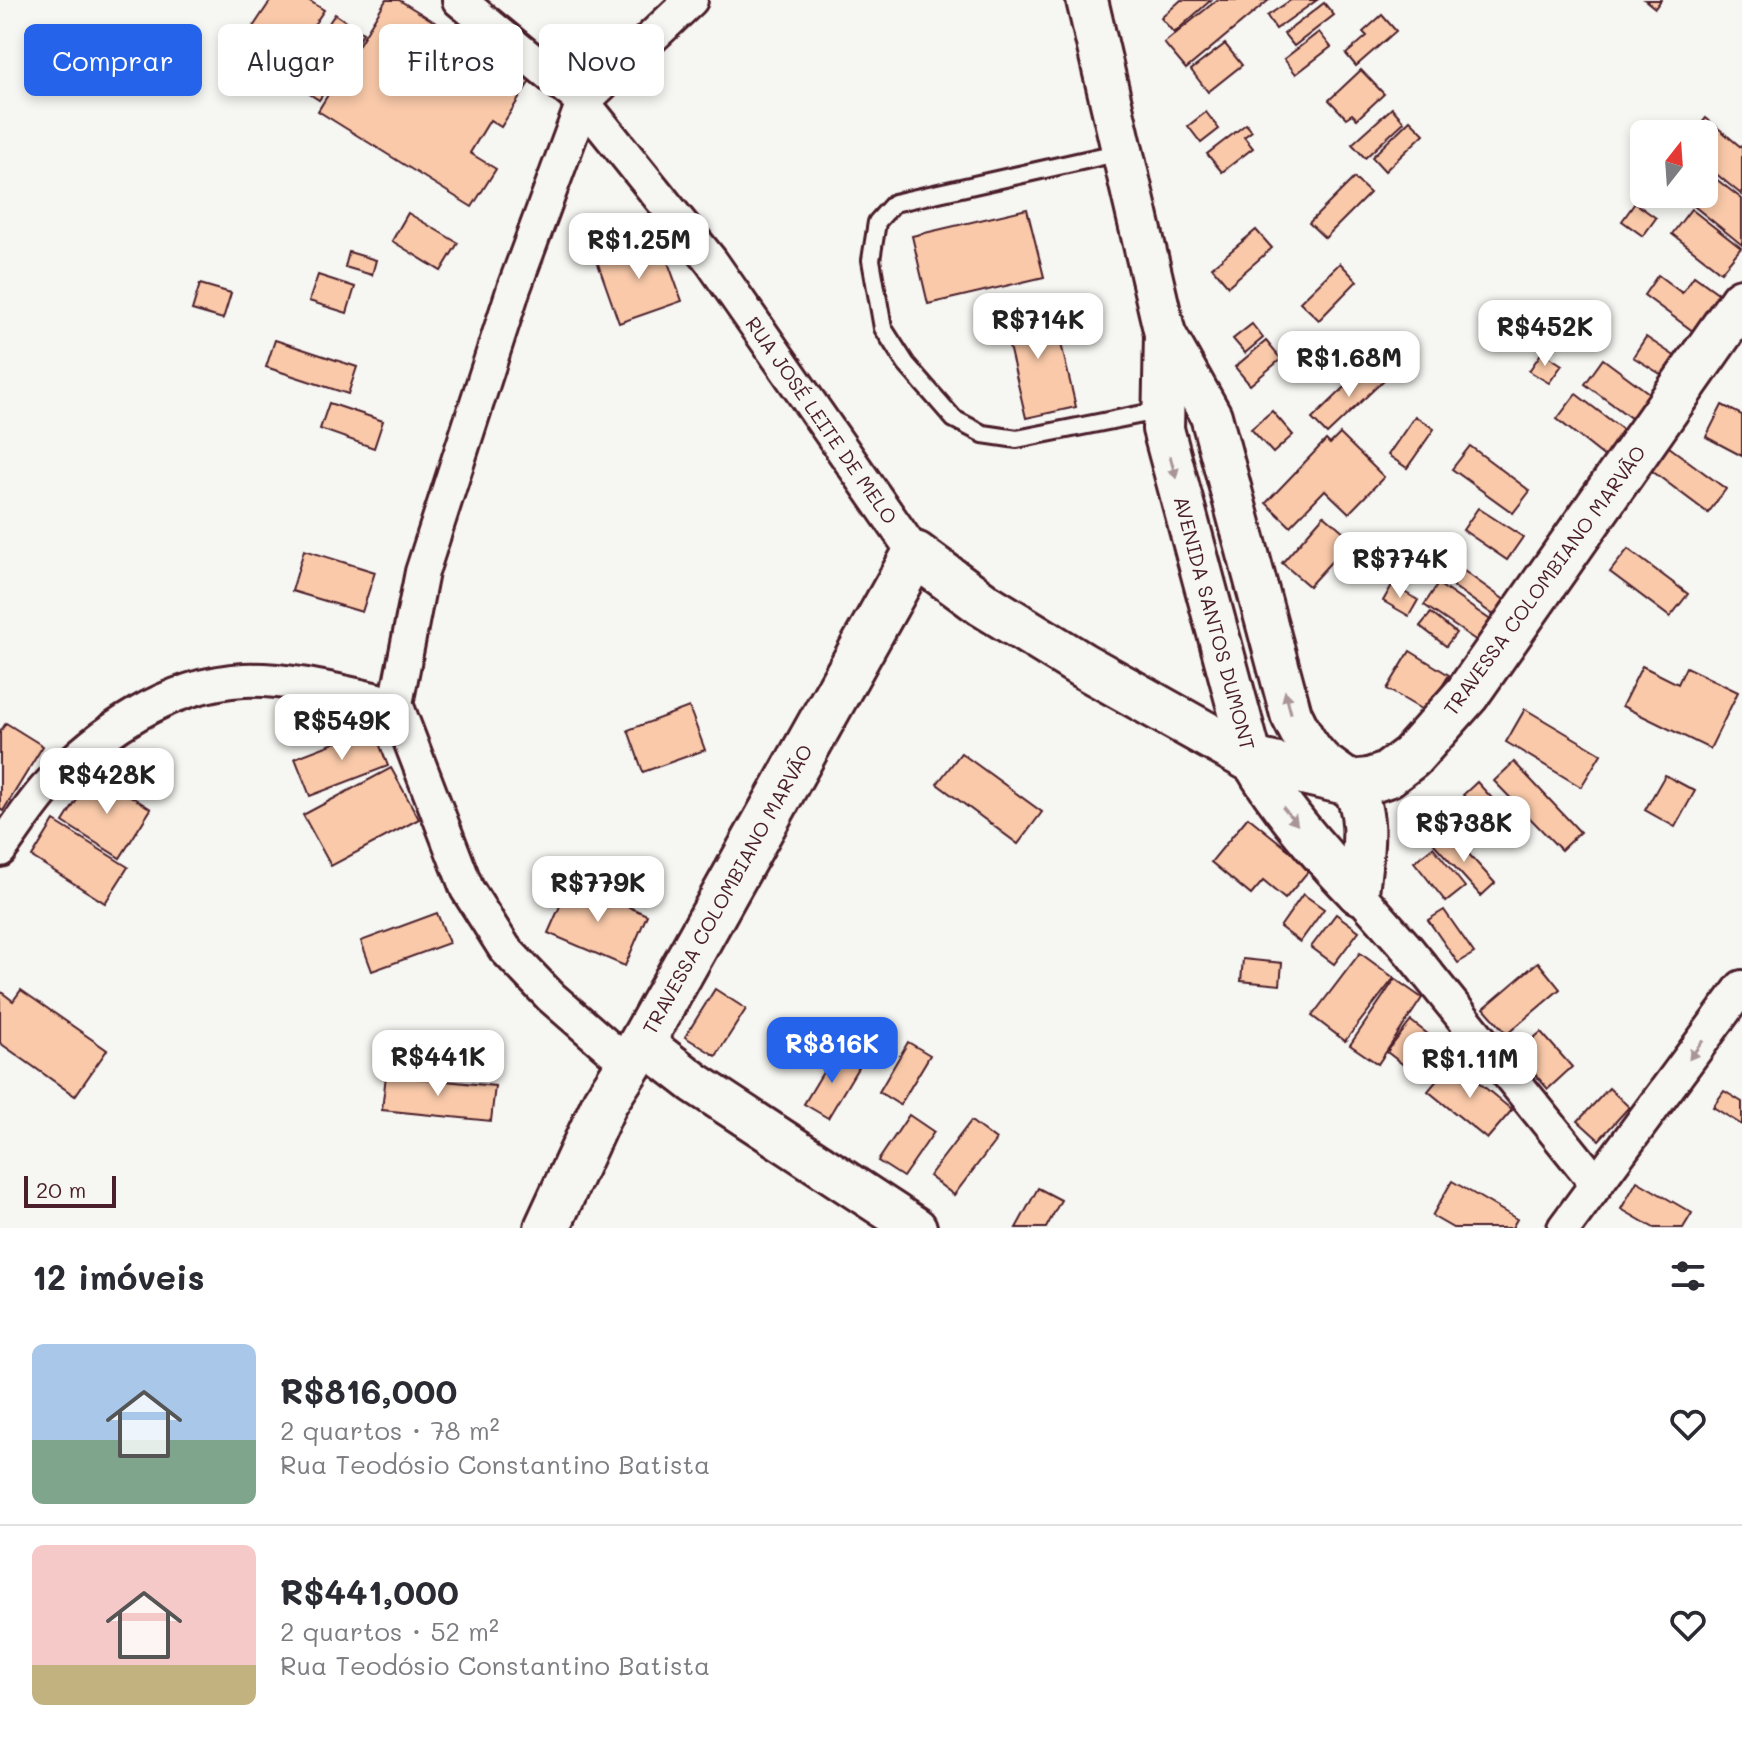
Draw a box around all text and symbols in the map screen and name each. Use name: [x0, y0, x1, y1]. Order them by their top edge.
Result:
chip: Comprar: [24, 24, 202, 96]
chip: Alugar: [218, 24, 363, 96]
chip: Filtros: [379, 24, 523, 96]
chip: Novo: [539, 24, 664, 96]
north arrow: [1630, 120, 1718, 208]
map controls: [1630, 120, 1718, 208]
pin: R$1.25M: [565, 213, 713, 281]
text: R$1.25M: [587, 222, 691, 256]
pin: R$714K: [973, 293, 1103, 361]
pin: R$452K: [1480, 300, 1610, 368]
text: R$714K: [991, 302, 1085, 336]
text: R$452K: [1496, 309, 1594, 343]
street label: RUA JOSÉ LEITE DE MELO: [740, 311, 904, 529]
pin: R$1.68M: [1275, 331, 1423, 399]
text: R$1.68M: [1296, 340, 1402, 374]
street label: TRAVESSA COLOMBIANO MARVÃO: [1437, 440, 1651, 720]
one-way arrow: [1167, 455, 1180, 479]
street label: AVENIDA SANTOS DUMONT: [1169, 493, 1261, 753]
pin: R$774K: [1335, 532, 1465, 600]
text: R$774K: [1352, 541, 1448, 575]
one-way arrow: [1281, 689, 1293, 714]
pin: R$549K: [277, 694, 407, 762]
text: R$549K: [293, 703, 391, 737]
street label: TRAVESSA COLOMBIANO MARVÃO: [636, 739, 818, 1039]
pin: R$428K: [42, 748, 172, 816]
text: R$428K: [58, 757, 156, 791]
pin: R$738K: [1399, 796, 1529, 864]
text: R$738K: [1415, 805, 1513, 839]
one-way arrow: [1281, 807, 1299, 826]
pin: R$779K: [533, 856, 663, 924]
text: R$779K: [550, 865, 646, 899]
pin: R$816K: [767, 1017, 897, 1085]
text: R$816K: [785, 1026, 879, 1060]
pin: R$441K: [373, 1030, 503, 1098]
pin: R$1.11M: [1396, 1032, 1544, 1100]
text: R$441K: [390, 1039, 486, 1073]
one-way arrow: [1688, 1040, 1704, 1060]
text: R$1.11M: [1421, 1041, 1519, 1075]
scale bar: [24, 1172, 116, 1208]
text: 20 m: [36, 1175, 86, 1204]
text: 12 imóveis: [32, 1254, 205, 1299]
icon: filters: [1666, 1254, 1710, 1298]
text: R$816,000: [280, 1368, 457, 1413]
icon: home: [96, 1376, 192, 1472]
icon: heart: [1666, 1402, 1710, 1446]
text: 2 quartos · 78 m²: [280, 1413, 499, 1447]
text: Rua Teodósio Constantino Batista: [280, 1447, 710, 1481]
text: R$441,000: [280, 1569, 459, 1614]
icon: home: [96, 1577, 192, 1673]
icon: heart: [1666, 1603, 1710, 1647]
text: 2 quartos · 52 m²: [280, 1614, 499, 1648]
text: Rua Teodósio Constantino Batista: [280, 1648, 710, 1682]

